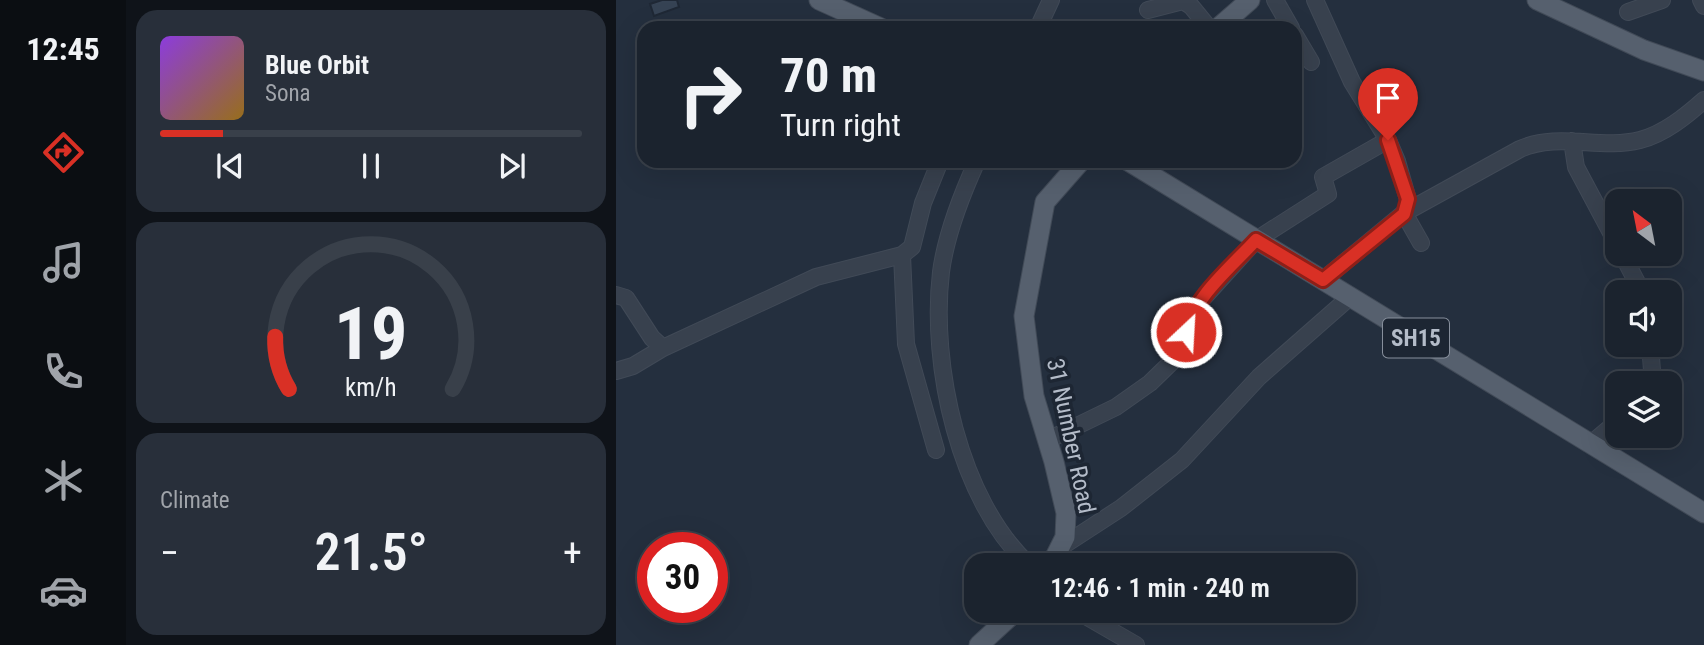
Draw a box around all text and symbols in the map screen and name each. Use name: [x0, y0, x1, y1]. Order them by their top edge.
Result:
text: 12:45: [26, 30, 100, 68]
text: 70 m: [780, 47, 877, 104]
icon: right: [665, 49, 756, 140]
text: Blue Orbit: [265, 50, 369, 80]
pin: [1358, 68, 1418, 140]
icon: arrive: [1369, 79, 1407, 117]
text: Sona: [265, 80, 311, 107]
text: Turn right: [780, 106, 901, 144]
icon: directions: [39, 128, 88, 177]
icon: previous: [211, 147, 249, 185]
icon: pause: [352, 147, 390, 185]
icon: next: [493, 147, 531, 185]
north arrow: [1605, 189, 1682, 266]
map controls: [1605, 189, 1682, 448]
icon: music: [39, 238, 88, 287]
button: sound: [1605, 280, 1682, 357]
text: 19: [334, 291, 408, 377]
position arrow: [1149, 295, 1223, 369]
road number: SH15: [1383, 318, 1449, 358]
icon: phone: [39, 347, 88, 396]
street label: 31 Number Road: [1041, 356, 1101, 516]
button: layers: [1605, 371, 1682, 448]
text: km/h: [345, 372, 397, 401]
icon: climate: [39, 456, 88, 505]
text: Climate: [160, 487, 230, 514]
text: 21.5°: [314, 522, 428, 583]
text: −: [160, 531, 179, 575]
text: +: [563, 531, 582, 575]
speed limit sign: 30: [637, 532, 728, 623]
icon: car: [39, 566, 88, 615]
text: 12:46 · 1 min · 240 m: [1050, 573, 1270, 603]

